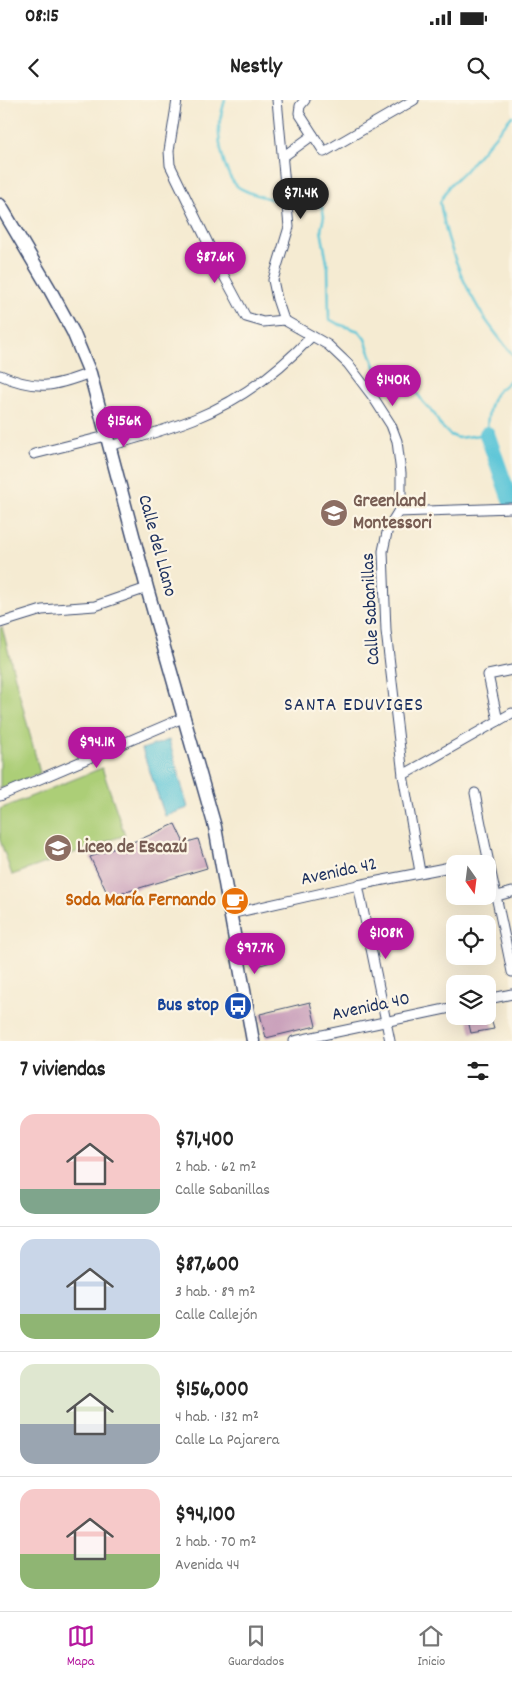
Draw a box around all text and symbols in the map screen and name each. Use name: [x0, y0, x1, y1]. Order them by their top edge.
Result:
text: 08:15: [25, 4, 59, 31]
text: Nestly: [230, 52, 282, 83]
icon: back: [20, 54, 48, 82]
icon: search: [464, 54, 492, 82]
pin: $71.4K: [260, 178, 342, 220]
text: $71.4K: [284, 182, 318, 205]
pin: $87.6K: [174, 242, 256, 284]
text: $87.6K: [196, 246, 234, 269]
pin: $140K: [358, 364, 428, 407]
text: $140K: [376, 369, 410, 392]
pin: $156K: [89, 406, 159, 448]
text: $156K: [107, 410, 141, 433]
place label: Greenland Montessori: [353, 489, 432, 538]
street label: Calle del Llano: [129, 492, 183, 600]
school or university icon: Greenland Montessori: [319, 498, 349, 528]
street label: Calle Sabanillas: [356, 552, 388, 666]
district label: SANTA EDUVIGES: [284, 692, 424, 720]
pin: $94.1K: [56, 726, 138, 769]
text: $94.1K: [79, 731, 115, 754]
school or university icon: Liceo de Escazú: [43, 833, 73, 863]
place label: Liceo de Escazú: [77, 835, 187, 862]
street label: Avenida 42: [298, 852, 380, 894]
north arrow: [446, 855, 496, 905]
map controls: [446, 855, 496, 1025]
cafe icon: Soda María Fernando: [220, 886, 250, 916]
place label: Soda María Fernando: [65, 888, 217, 915]
button: locate: [446, 915, 496, 965]
pin: $108K: [351, 918, 421, 960]
text: $108K: [369, 922, 403, 945]
pin: $97.7K: [214, 932, 296, 975]
text: $97.7K: [236, 937, 274, 960]
button: layers: [446, 975, 496, 1025]
street label: Avenida 40: [329, 987, 413, 1029]
bus stop icon: Bus stop: [223, 991, 253, 1021]
place label: Bus stop: [157, 993, 219, 1020]
text: 7 viviendas: [20, 1056, 106, 1086]
icon: filters: [464, 1057, 492, 1085]
text: $71,400: [175, 1126, 234, 1156]
icon: home: [60, 1134, 120, 1194]
text: 2 hab. · 62 m²: [175, 1156, 256, 1179]
text: Calle Sabanillas: [175, 1179, 270, 1202]
text: $87,600: [175, 1251, 239, 1281]
icon: home: [60, 1259, 120, 1319]
text: 3 hab. · 89 m²: [175, 1281, 255, 1304]
text: Calle Callejón: [175, 1304, 258, 1327]
text: $156,000: [175, 1376, 249, 1406]
icon: home: [60, 1384, 120, 1444]
text: 4 hab. · 132 m²: [175, 1406, 259, 1429]
text: Calle La Pajarera: [175, 1429, 279, 1452]
text: $94,100: [175, 1501, 235, 1531]
icon: home: [60, 1509, 120, 1569]
text: 2 hab. · 70 m²: [175, 1531, 256, 1554]
text: Avenida 44: [175, 1554, 240, 1577]
tab: Mapa: [67, 1622, 95, 1672]
tab: Guardados: [228, 1622, 284, 1672]
tab: Inicio: [417, 1622, 445, 1672]

